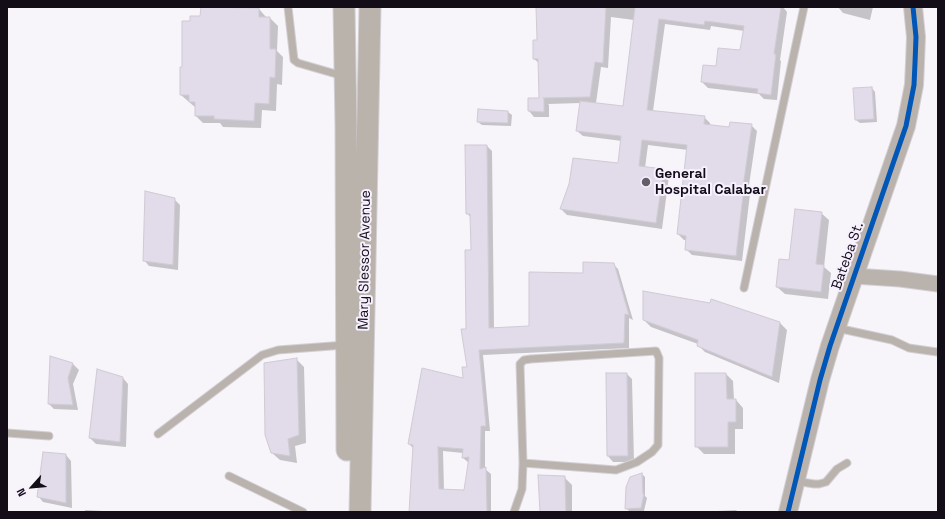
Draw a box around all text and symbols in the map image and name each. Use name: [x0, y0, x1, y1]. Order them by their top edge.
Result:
place label: General Hospital Calabar: [655, 166, 766, 198]
marker: General Hospital Calabar: [640, 176, 652, 188]
street label: Mary Slessor Avenue: [355, 190, 375, 330]
street label: Bateba St.: [829, 220, 867, 292]
north arrow: [12, 467, 52, 507]
text: N: [13, 486, 29, 499]

